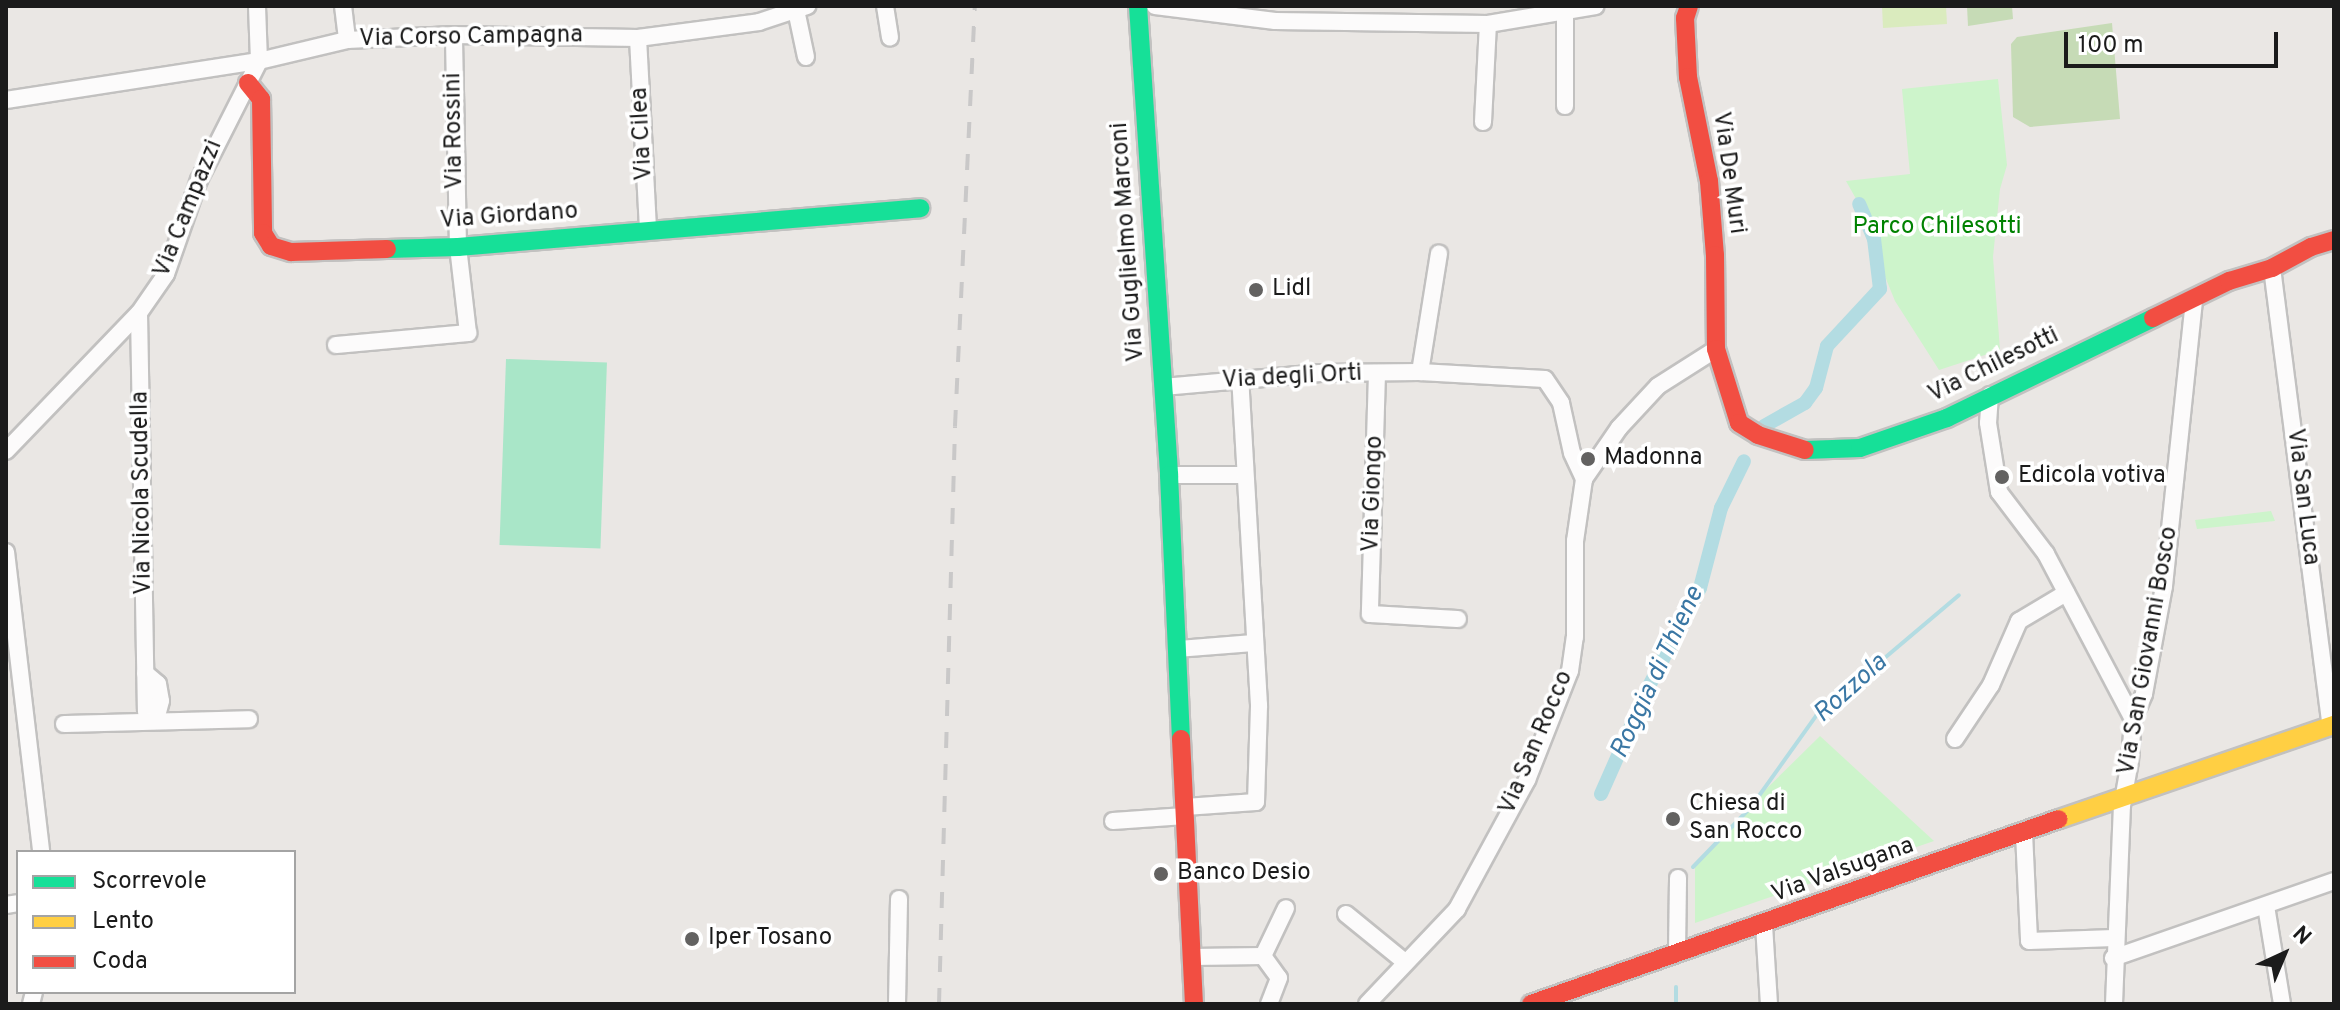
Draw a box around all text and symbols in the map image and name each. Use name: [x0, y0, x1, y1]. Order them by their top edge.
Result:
scale bar: [2068, 16, 2282, 66]
street label: Via Corso Campagna: [359, 22, 583, 54]
text: 100 m: [2078, 31, 2144, 61]
street label: Via Rossini: [440, 72, 470, 190]
street label: Via Cilea: [626, 87, 660, 181]
street label: Via De Muri: [1705, 110, 1751, 236]
street label: Via Guglielmo Marconi: [1106, 121, 1152, 363]
street label: Via Campazzi: [148, 136, 230, 282]
street label: Via Giordano: [439, 198, 579, 236]
park label: Parco Chilesotti: [1852, 214, 2022, 242]
place label: Lidl: [1272, 276, 1311, 304]
marker: Lidl: [1247, 281, 1265, 299]
street label: Via Chilesotti: [1924, 322, 2064, 410]
street label: Via degli Orti: [1221, 360, 1363, 396]
street label: Via Nicola Scudella: [127, 391, 159, 595]
street label: Via San Luca: [2279, 427, 2325, 567]
street label: Via Giongo: [1358, 435, 1390, 553]
place label: Madonna: [1604, 445, 1702, 473]
marker: Madonna: [1579, 450, 1597, 468]
place label: Edicola votiva: [2018, 463, 2166, 491]
marker: Edicola votiva: [1993, 468, 2011, 486]
street label: Via San Giovanni Bosco: [2113, 524, 2185, 778]
water label: Roggia di Thiene: [1604, 582, 1712, 764]
water label: Rozzola: [1808, 648, 1894, 730]
street label: Via San Rocco: [1494, 667, 1580, 819]
place label: Chiesa di San Rocco: [1689, 791, 1802, 847]
marker: Chiesa di San Rocco: [1664, 810, 1682, 828]
street label: Via Valsugana: [1768, 832, 1918, 910]
legend: [16, 850, 296, 994]
place label: Banco Desio: [1177, 860, 1311, 888]
marker: Banco Desio: [1152, 865, 1170, 883]
text: Scorrevole: [92, 867, 207, 897]
text: Lento: [92, 907, 154, 937]
north arrow: [2244, 914, 2324, 994]
text: N: [2286, 921, 2316, 952]
place label: Iper Tosano: [708, 925, 833, 953]
marker: Iper Tosano: [683, 930, 701, 948]
text: Coda: [92, 947, 148, 977]

